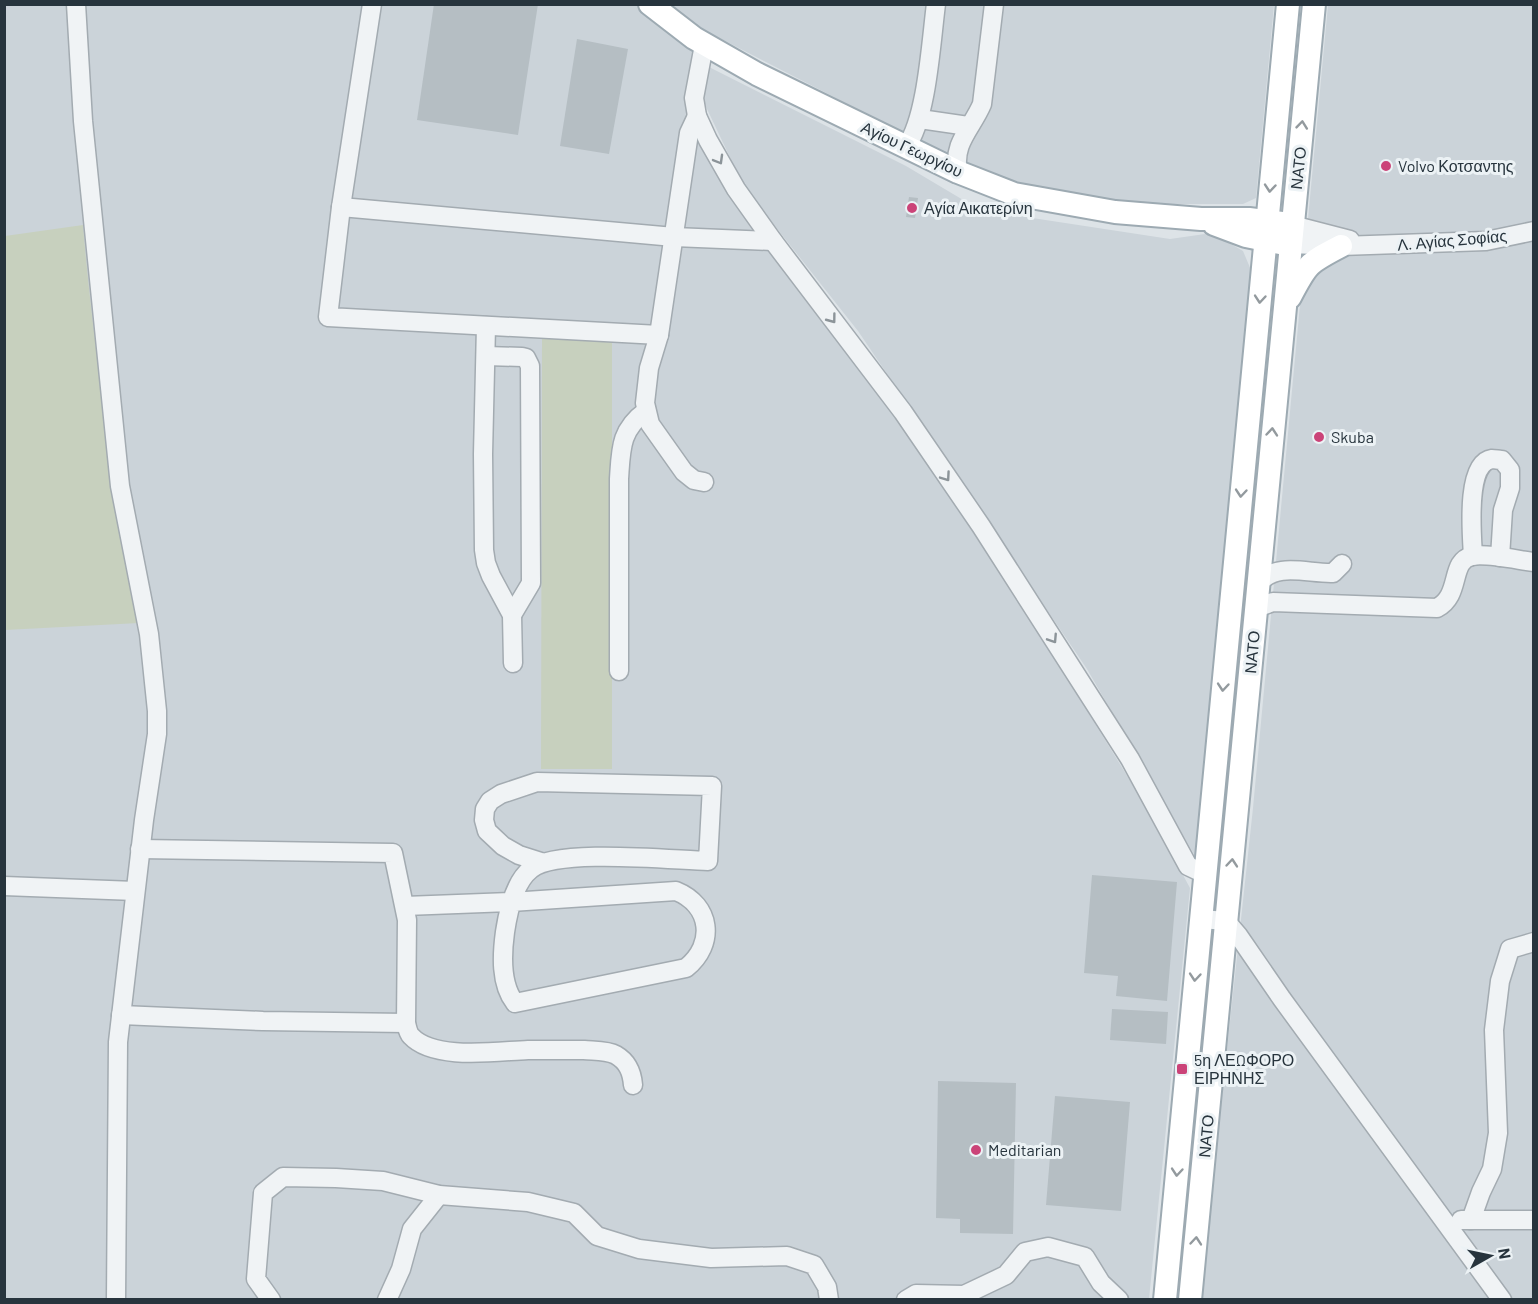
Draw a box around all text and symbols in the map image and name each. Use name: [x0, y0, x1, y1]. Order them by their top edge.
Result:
street label: Αγίου Γεωργίου: [859, 117, 966, 180]
one-way arrow: [1295, 120, 1308, 130]
street label: ΝΑΤΟ: [1286, 146, 1309, 190]
one-way arrow: [712, 154, 723, 164]
place label: Volvo Κοτσαντης: [1398, 156, 1514, 175]
marker: Volvo Κοτσαντης: [1379, 159, 1393, 173]
one-way arrow: [1264, 184, 1277, 193]
place label: Αγία Αικατερίνη: [924, 198, 1033, 217]
marker: Αγία Αικατερίνη: [905, 201, 919, 215]
street label: Λ. Αγίας Σοφίας: [1396, 225, 1508, 254]
one-way arrow: [1254, 295, 1267, 304]
one-way arrow: [825, 312, 836, 323]
place label: Skuba: [1331, 427, 1374, 446]
one-way arrow: [1265, 428, 1278, 437]
marker: Skuba: [1312, 430, 1326, 444]
one-way arrow: [939, 470, 950, 481]
one-way arrow: [1235, 489, 1248, 498]
street label: ΝΑΤΟ: [1240, 630, 1263, 674]
one-way arrow: [1046, 633, 1058, 643]
one-way arrow: [1217, 683, 1230, 692]
one-way arrow: [1225, 859, 1238, 868]
one-way arrow: [1189, 973, 1202, 982]
place label: 5η ΛΕΩΦΟΡΟ ΕΙΡΗΝΗΣ: [1194, 1050, 1294, 1087]
marker: 5η ΛΕΩΦΟΡΟ ΕΙΡΗΝΗΣ: [1175, 1062, 1189, 1076]
street label: ΝΑΤΟ: [1194, 1114, 1217, 1158]
place label: Meditarian: [988, 1140, 1062, 1159]
marker: Meditarian: [969, 1143, 983, 1157]
one-way arrow: [1171, 1167, 1184, 1176]
north arrow: [1460, 1226, 1520, 1286]
one-way arrow: [1189, 1237, 1202, 1246]
text: N: [1495, 1247, 1516, 1260]

